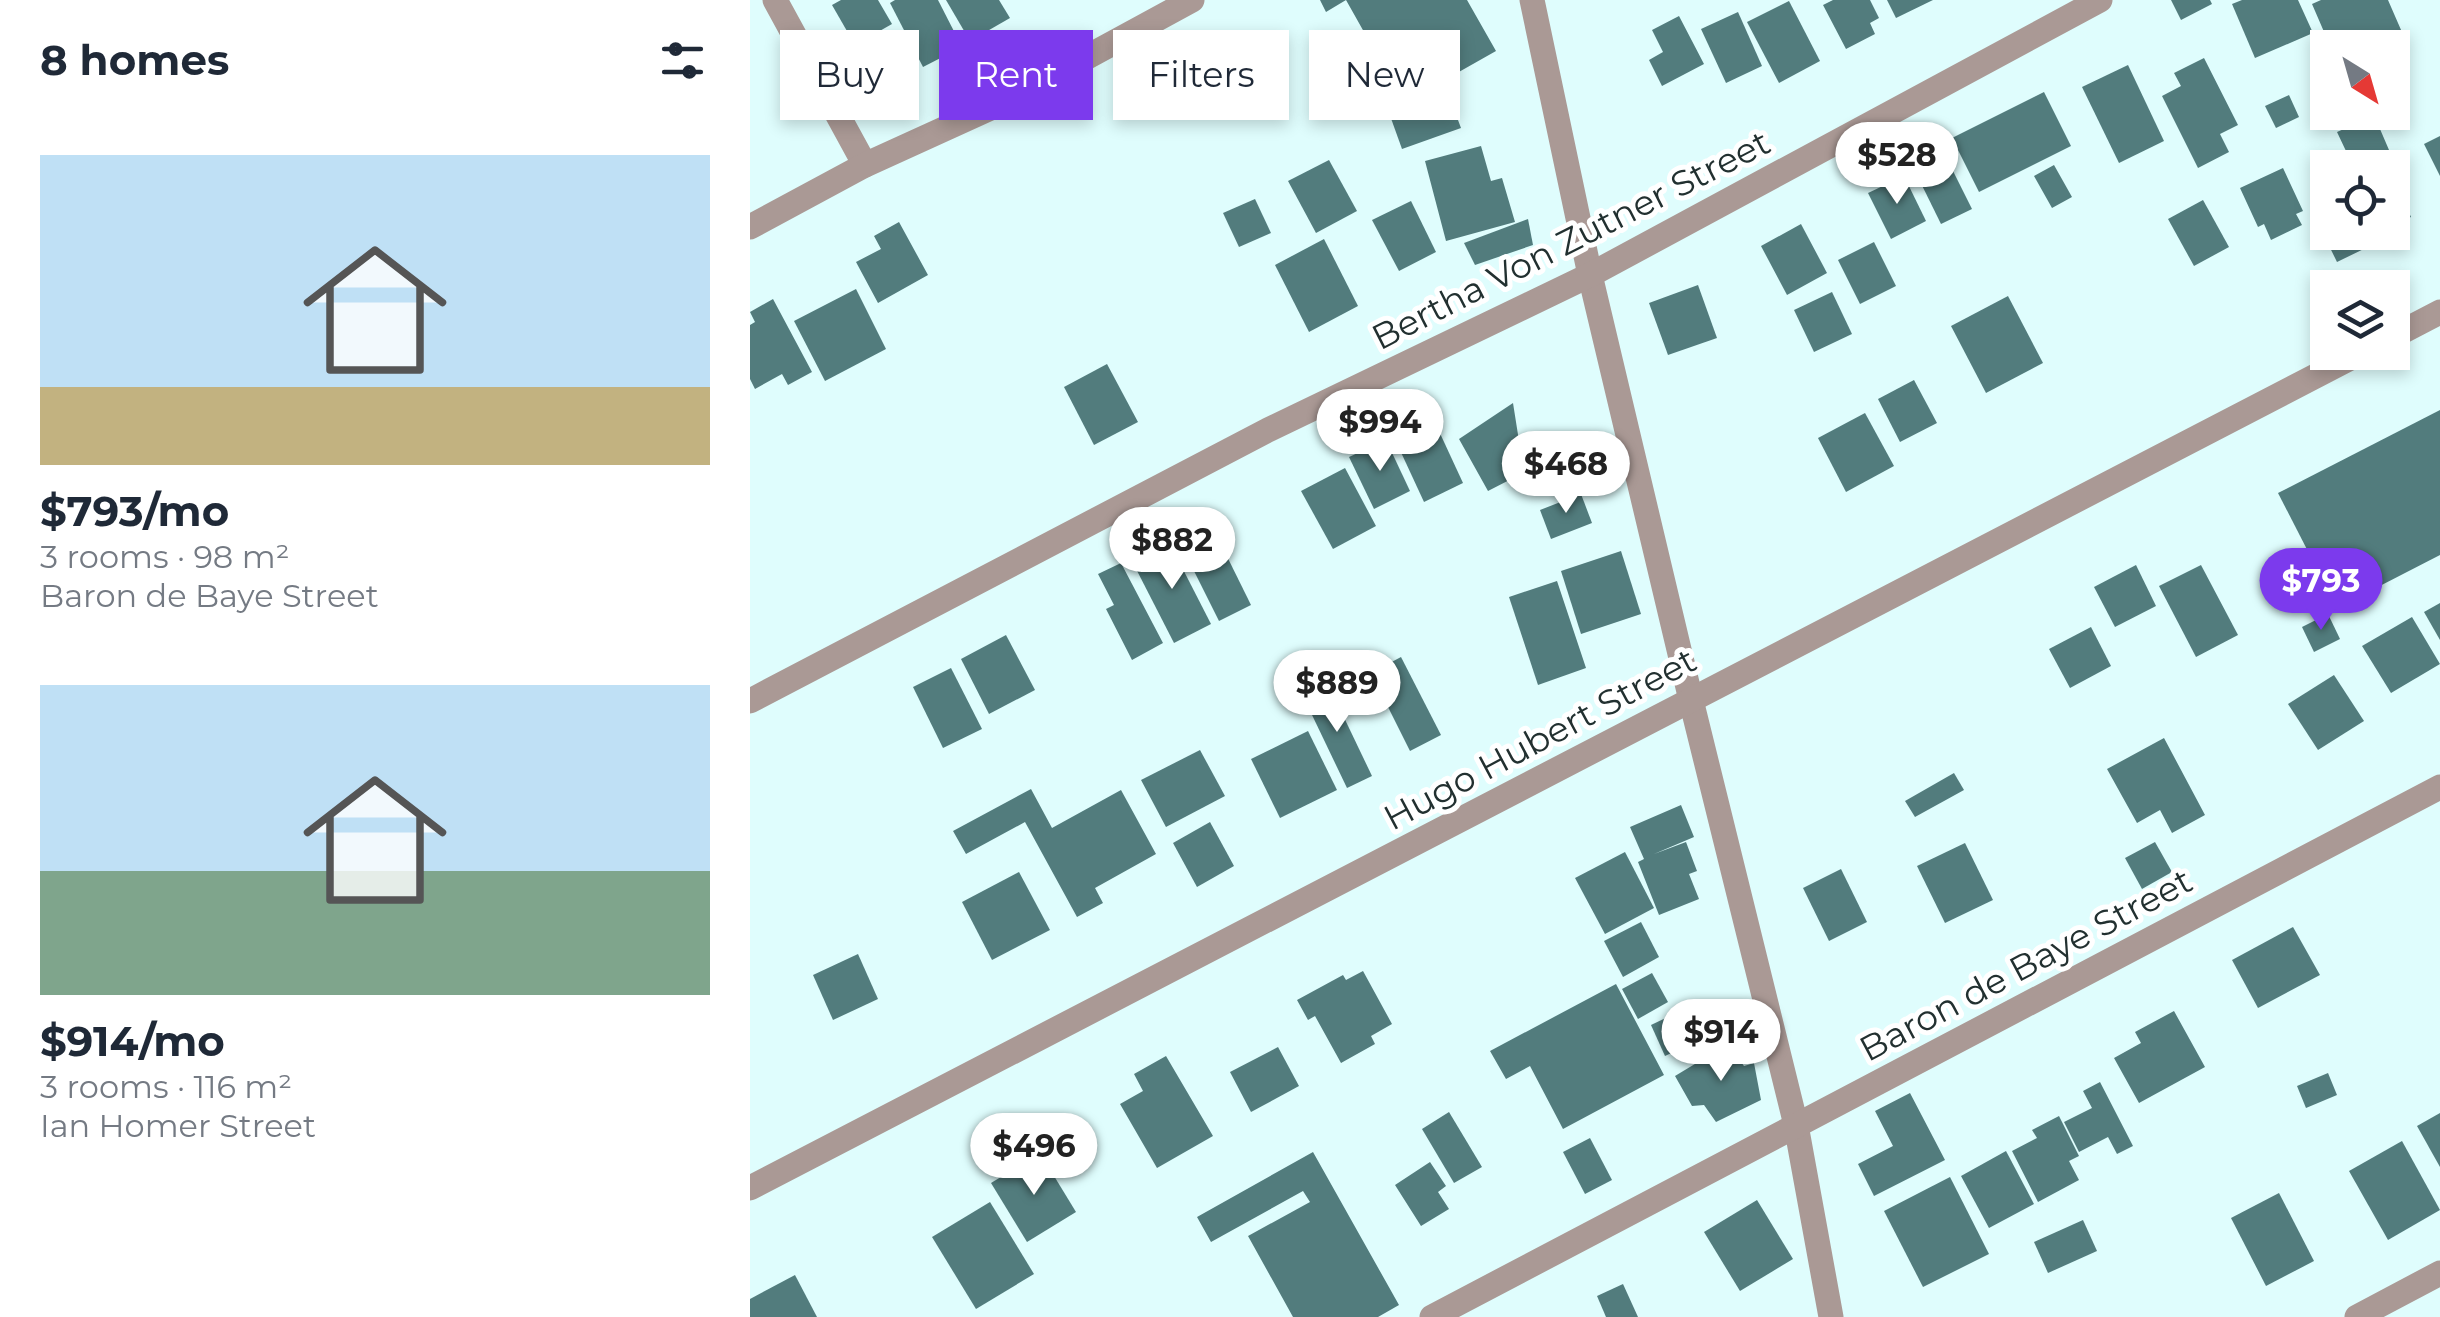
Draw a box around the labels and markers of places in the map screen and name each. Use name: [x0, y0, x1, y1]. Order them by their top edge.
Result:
pin: $528: [1838, 122, 1956, 207]
pin: $994: [1321, 389, 1439, 474]
pin: $468: [1507, 431, 1625, 516]
pin: $882: [1113, 507, 1231, 592]
pin: $793: [2262, 548, 2380, 633]
pin: $889: [1278, 650, 1396, 735]
pin: $914: [1662, 999, 1780, 1084]
pin: $496: [975, 1113, 1093, 1198]

